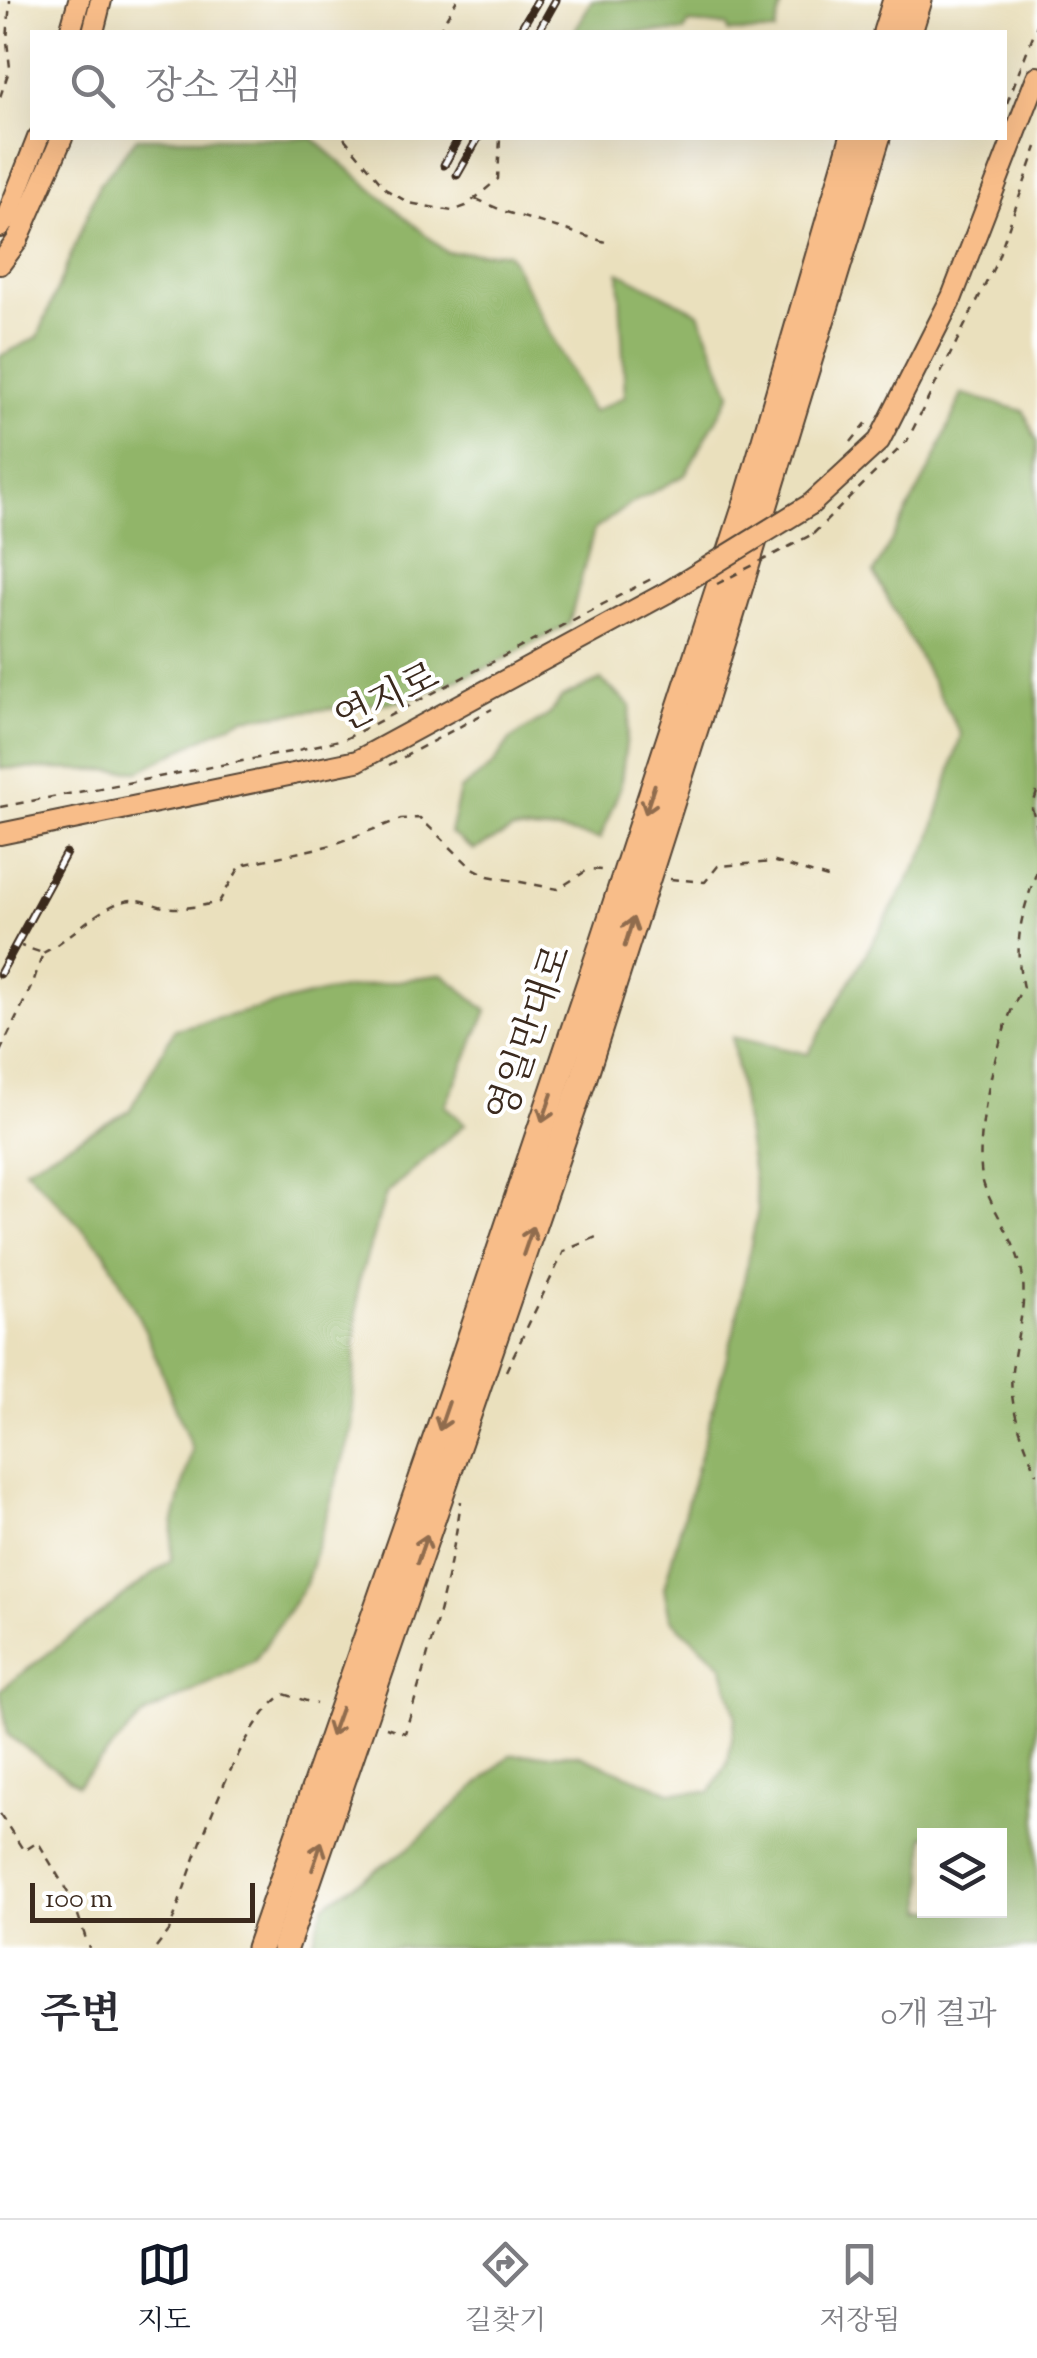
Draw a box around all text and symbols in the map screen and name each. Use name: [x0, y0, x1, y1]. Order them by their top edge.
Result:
search box: [30, 30, 1007, 140]
icon: search: [65, 58, 120, 113]
text: 장소 검색: [145, 62, 300, 116]
street label: 연지로: [327, 652, 449, 748]
one-way arrow: [640, 783, 658, 815]
one-way arrow: [621, 917, 639, 949]
street label: 영일만대로: [477, 938, 587, 1130]
one-way arrow: [537, 1091, 555, 1122]
one-way arrow: [520, 1227, 538, 1258]
one-way arrow: [434, 1399, 452, 1430]
one-way arrow: [415, 1533, 433, 1565]
one-way arrow: [326, 1706, 344, 1737]
map controls: [917, 1828, 1007, 1918]
button: layers: [917, 1828, 1007, 1918]
one-way arrow: [310, 1841, 328, 1873]
scale bar: [30, 1878, 255, 1922]
text: 100 m: [45, 1880, 113, 1920]
text: 주변: [40, 1987, 121, 2047]
text: 0개 결과: [881, 1993, 997, 2039]
tab: 지도: [137, 2237, 192, 2342]
tab: 길찾기: [465, 2237, 546, 2342]
tab: 저장됨: [819, 2237, 900, 2342]

